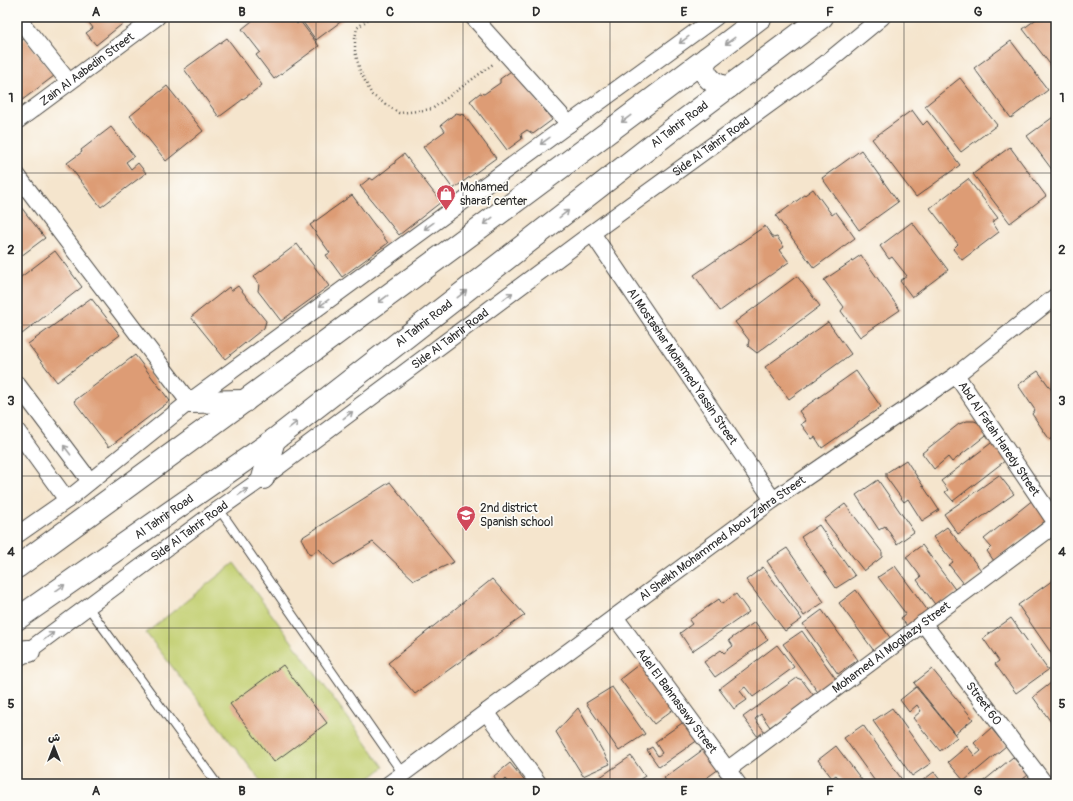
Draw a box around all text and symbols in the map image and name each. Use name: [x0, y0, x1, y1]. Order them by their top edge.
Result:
text: A: [92, 4, 101, 20]
text: B: [238, 4, 246, 20]
text: C: [386, 4, 394, 20]
text: D: [532, 4, 540, 20]
text: E: [681, 4, 688, 20]
text: F: [826, 4, 834, 20]
text: G: [974, 4, 983, 20]
street label: Zain Al Aabedin Street: [37, 29, 137, 109]
one-way arrow: [679, 36, 690, 44]
one-way arrow: [724, 36, 735, 45]
text: 1: [8, 90, 14, 106]
text: 1: [1059, 90, 1065, 106]
street label: Al Tahrir Road: [648, 97, 711, 151]
street label: Side Al Tahrir Road: [669, 113, 753, 180]
one-way arrow: [621, 115, 632, 123]
one-way arrow: [540, 137, 551, 145]
place label: Mohamed sharaf center: [460, 180, 528, 209]
shop icon: Mohamed sharaf center: [435, 183, 457, 211]
one-way arrow: [559, 210, 570, 218]
one-way arrow: [483, 217, 494, 225]
one-way arrow: [424, 222, 435, 230]
text: 2: [7, 242, 15, 258]
text: 2: [1058, 242, 1066, 258]
street label: Al Mostashar Mohamed Yassin Street: [624, 285, 741, 448]
one-way arrow: [456, 289, 467, 298]
one-way arrow: [502, 291, 513, 300]
one-way arrow: [378, 295, 389, 303]
street label: Al Tahrir Road: [392, 296, 455, 350]
one-way arrow: [319, 299, 330, 307]
street label: Side Al Tahrir Road: [408, 305, 492, 372]
street label: Abd Al Fatah Haredy Street: [955, 379, 1043, 499]
text: 3: [7, 393, 15, 409]
text: 3: [1058, 393, 1066, 409]
one-way arrow: [342, 411, 353, 419]
one-way arrow: [287, 421, 298, 429]
one-way arrow: [63, 444, 71, 455]
street label: Al Sheikh Mohammed Abou Zahra Street: [636, 472, 808, 604]
one-way arrow: [237, 488, 248, 496]
street label: Al Tahrir Road: [131, 491, 196, 542]
street label: Side Al Tahrir Road: [148, 498, 231, 565]
place label: 2nd district Spanish school: [480, 501, 553, 530]
school or university icon: 2nd district Spanish school: [455, 504, 477, 532]
text: 4: [7, 544, 15, 560]
text: 4: [1058, 544, 1066, 560]
one-way arrow: [55, 584, 66, 592]
street label: Mohamed Al Moghazy Street: [829, 598, 953, 696]
one-way arrow: [43, 632, 54, 640]
street label: Adel El Bahnasawy Street: [633, 645, 720, 756]
street label: Street 60: [963, 679, 1005, 728]
text: 5: [7, 696, 15, 712]
text: 5: [1058, 696, 1066, 712]
north arrow: [34, 727, 74, 767]
text: ش: [48, 731, 60, 744]
text: A: [92, 783, 101, 799]
text: B: [238, 783, 246, 799]
text: C: [386, 783, 394, 799]
text: D: [532, 783, 540, 799]
text: E: [681, 783, 688, 799]
text: F: [826, 783, 834, 799]
text: G: [974, 783, 983, 799]

